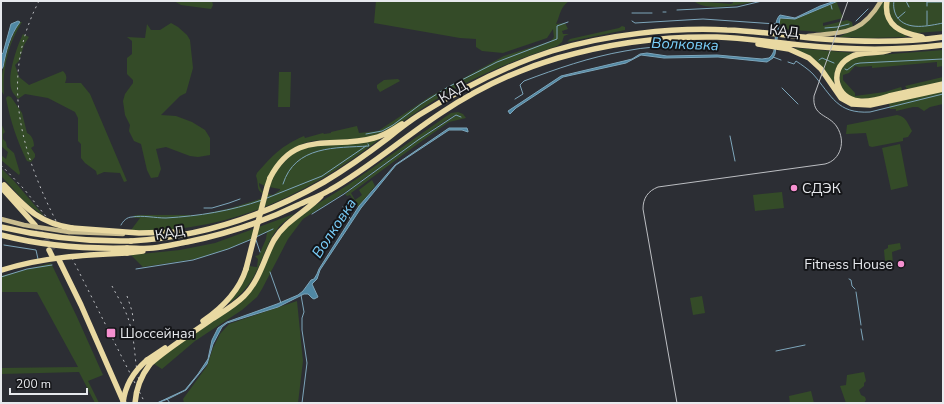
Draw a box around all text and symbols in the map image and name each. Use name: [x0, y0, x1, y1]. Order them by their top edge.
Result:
street label: КАД: [768, 20, 800, 42]
water label: Волковка: [651, 33, 719, 55]
street label: КАД: [435, 76, 471, 108]
place label: СДЭК: [802, 179, 841, 198]
marker: СДЭК: [789, 183, 799, 193]
water label: Волковка: [307, 194, 361, 262]
street label: КАД: [154, 221, 186, 245]
place label: Fitness House: [804, 255, 893, 274]
marker: Fitness House: [896, 259, 906, 269]
place label: Шоссейная: [120, 324, 195, 343]
marker: Шоссейная: [105, 327, 117, 339]
scale bar: [10, 370, 87, 396]
text: 200 m: [16, 376, 51, 392]

